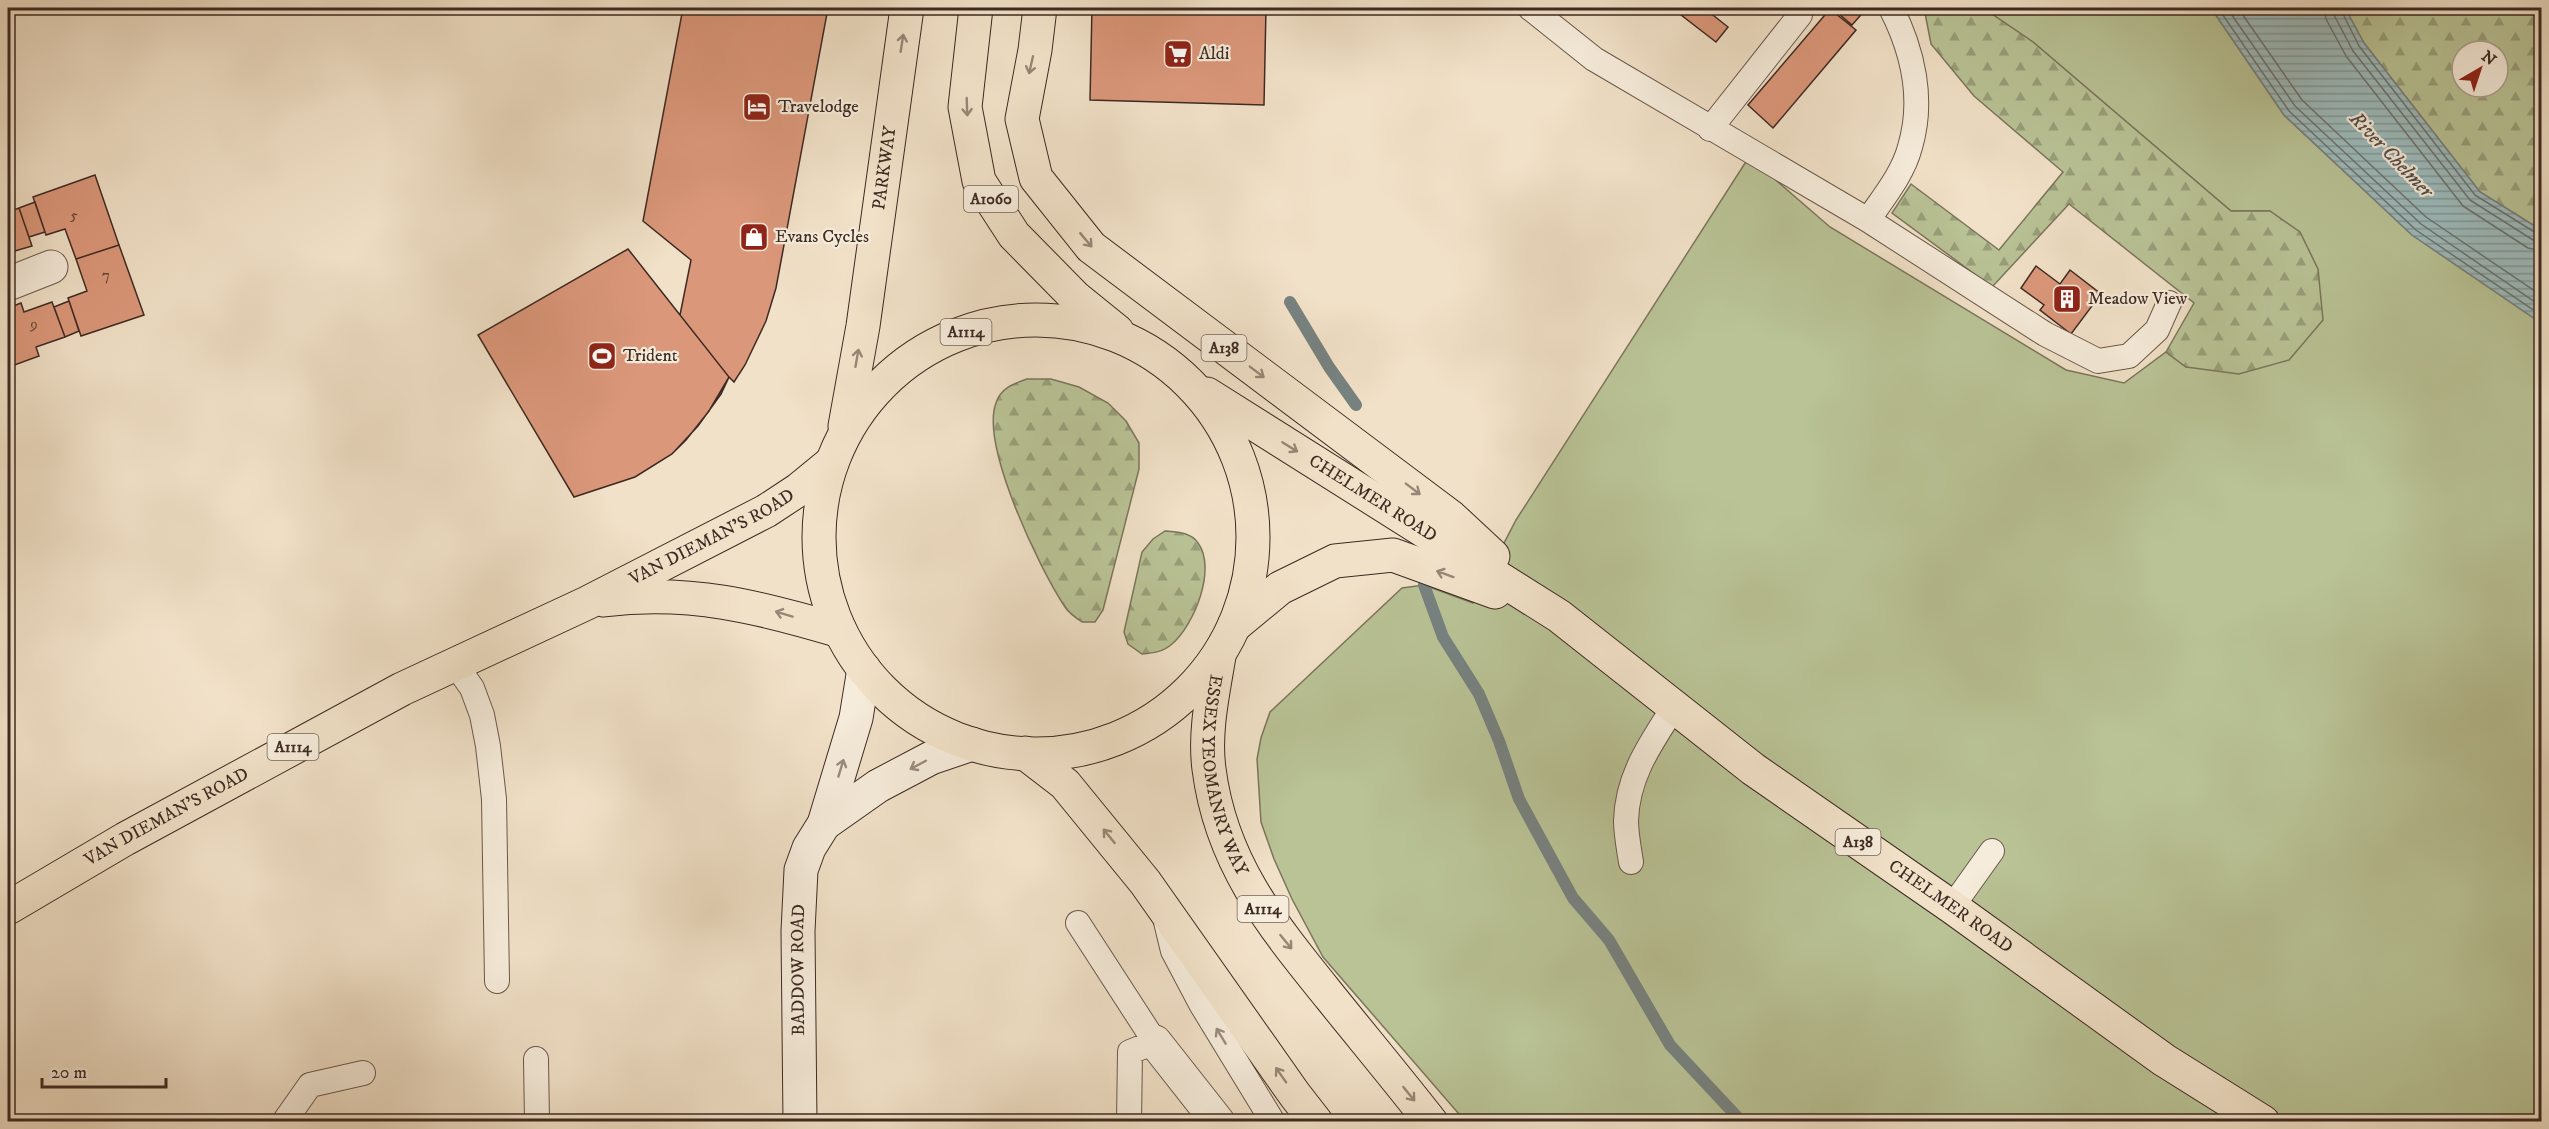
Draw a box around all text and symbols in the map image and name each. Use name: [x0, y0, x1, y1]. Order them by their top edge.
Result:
one-way arrow: [896, 34, 907, 54]
supermarket icon: Aldi: [1162, 38, 1194, 70]
north arrow: [2450, 39, 2510, 99]
place label: Aldi: [1199, 43, 1230, 65]
text: N: [2477, 46, 2500, 70]
one-way arrow: [1025, 56, 1037, 75]
hotel icon: Travelodge: [741, 91, 773, 123]
place label: Travelodge: [778, 96, 859, 118]
one-way arrow: [961, 97, 972, 117]
water label: River Chelmer: [2343, 106, 2439, 205]
street label: PARKWAY: [868, 124, 902, 211]
road number: A1060: [964, 186, 1018, 212]
house number: 5: [70, 206, 78, 225]
shop icon: Evans Cycles: [738, 221, 770, 253]
place label: Evans Cycles: [775, 226, 869, 248]
one-way arrow: [1079, 232, 1093, 247]
house number: 7: [102, 266, 110, 285]
building icon: Meadow View: [2051, 283, 2083, 315]
place label: Meadow View: [2088, 288, 2188, 310]
house number: 9: [29, 315, 38, 334]
road number: A1114: [940, 319, 992, 345]
road number: A138: [1202, 335, 1246, 361]
sports icon: Trident: [586, 340, 618, 372]
place label: Trident: [623, 345, 678, 367]
one-way arrow: [852, 349, 863, 368]
one-way arrow: [1248, 366, 1264, 378]
one-way arrow: [1282, 440, 1299, 453]
street label: CHELMER ROAD: [1305, 450, 1441, 547]
one-way arrow: [1404, 483, 1420, 495]
street label: VAN DIEMAN'S ROAD: [625, 484, 799, 591]
one-way arrow: [1436, 567, 1455, 578]
one-way arrow: [775, 608, 794, 619]
street label: ESSEX YEOMANRY WAY: [1196, 673, 1253, 880]
road number: A1114: [268, 734, 318, 760]
one-way arrow: [836, 759, 847, 778]
one-way arrow: [909, 760, 927, 771]
street label: VAN DIEMAN'S ROAD: [80, 763, 253, 872]
one-way arrow: [1102, 828, 1115, 844]
road number: A138: [1836, 829, 1880, 855]
street label: CHELMER ROAD: [1884, 855, 2017, 958]
road number: A1114: [1238, 896, 1288, 922]
street label: BADDOW ROAD: [787, 904, 810, 1036]
one-way arrow: [1280, 934, 1293, 950]
one-way arrow: [1214, 1028, 1226, 1045]
scale bar: [42, 1051, 166, 1089]
text: 20 m: [51, 1062, 87, 1084]
one-way arrow: [1275, 1067, 1287, 1083]
one-way arrow: [1402, 1086, 1415, 1102]

